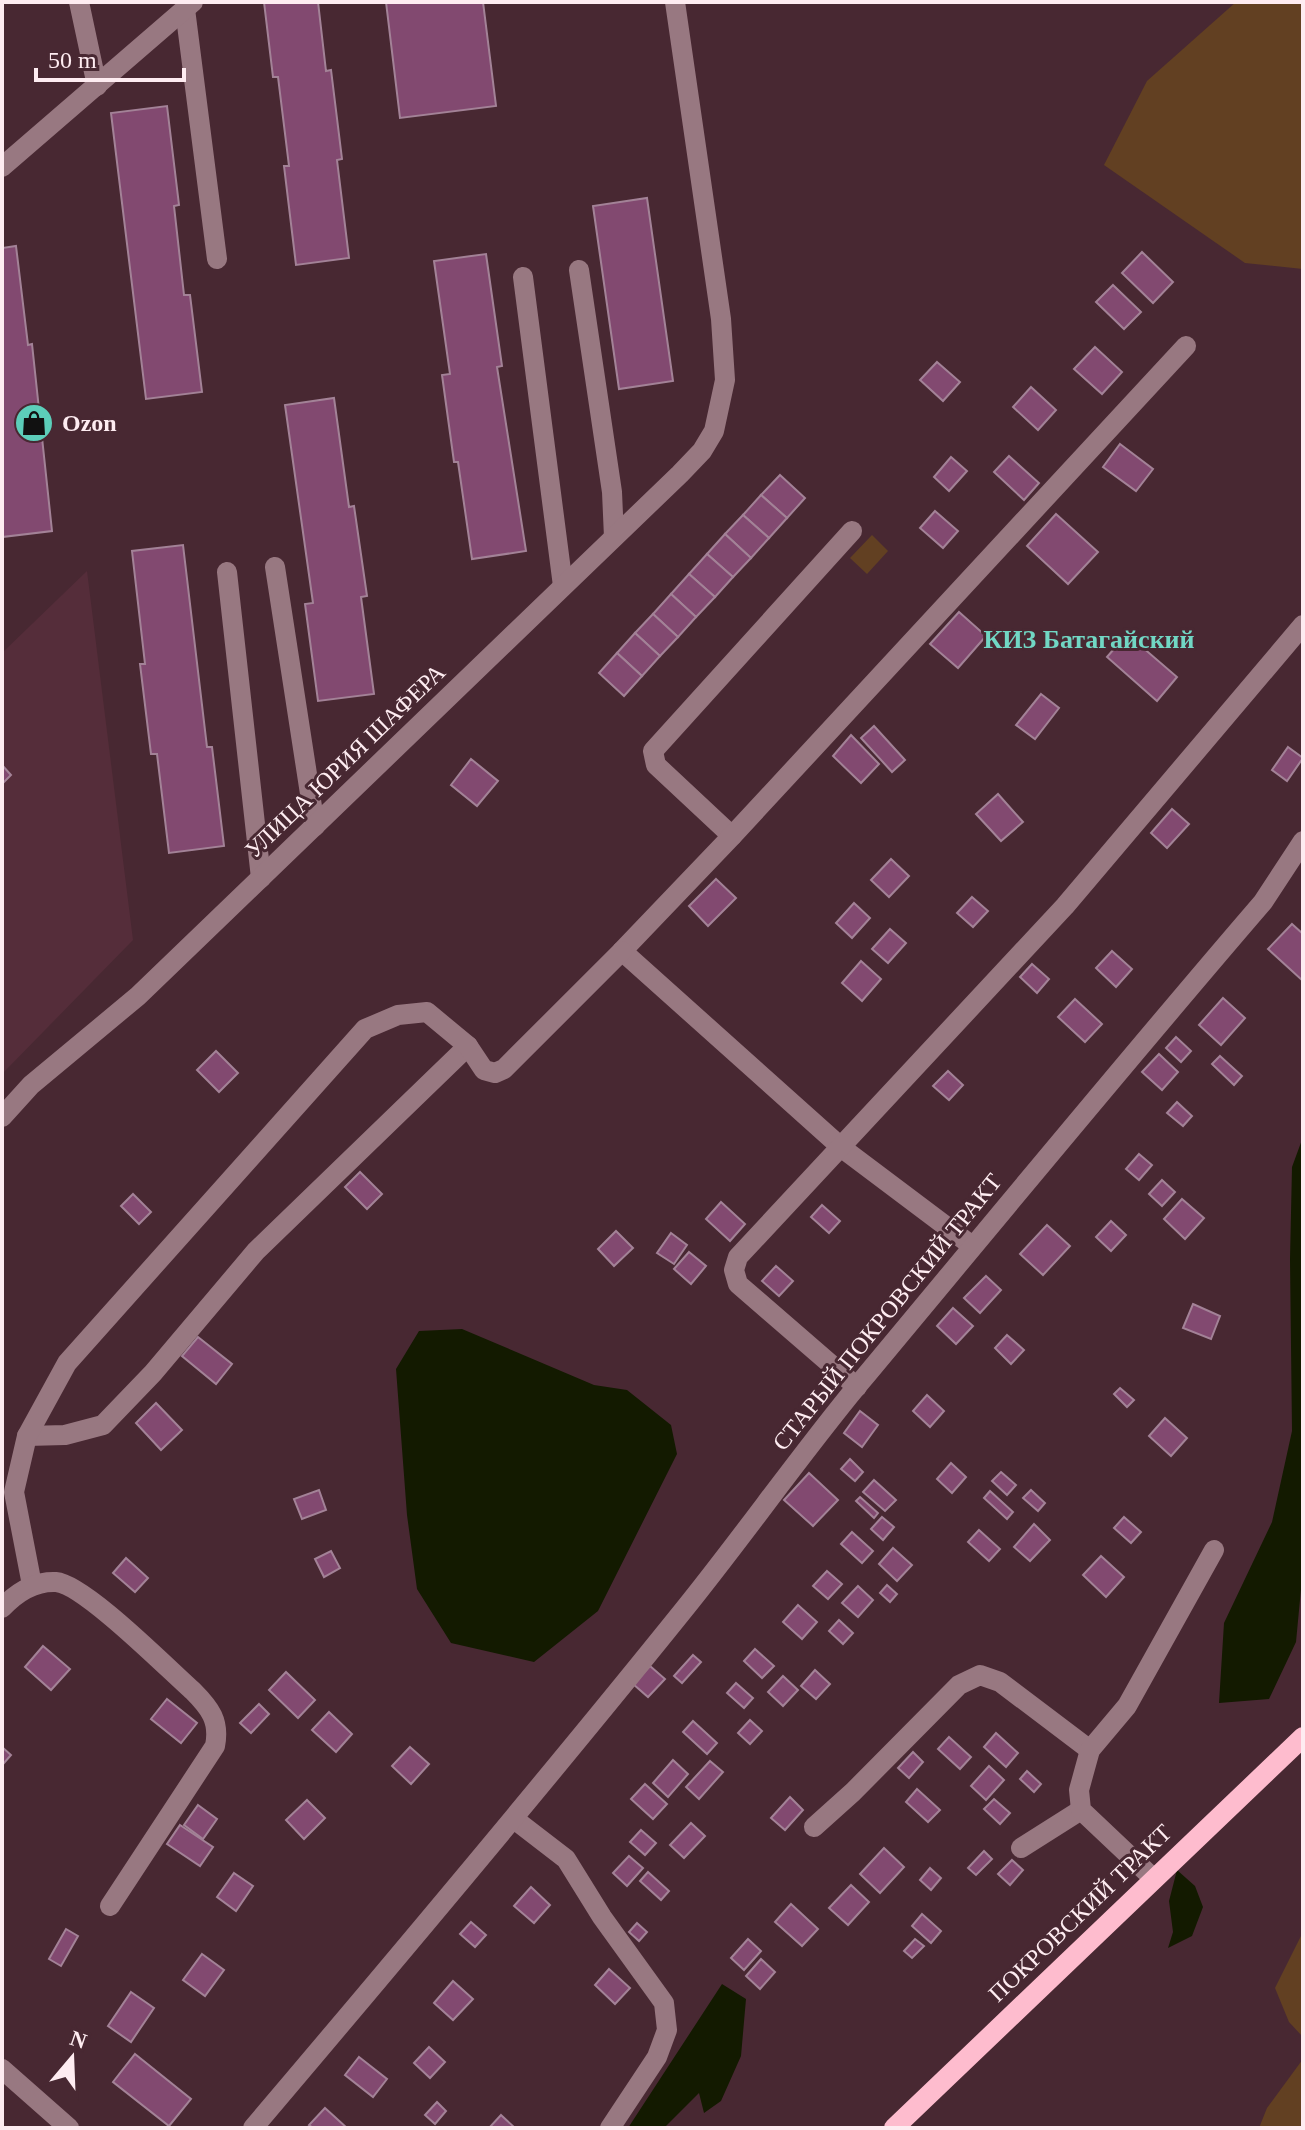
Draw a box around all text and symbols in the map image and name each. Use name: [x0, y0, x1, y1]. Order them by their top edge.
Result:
scale bar: [36, 32, 184, 82]
text: 50 m: [48, 47, 97, 73]
shop icon: Ozon: [13, 402, 55, 444]
place label: Ozon: [62, 410, 117, 436]
district label: КИЗ Батагайский: [983, 625, 1195, 654]
street label: УЛИЦА ЮРИЯ ШАФЕРА: [240, 658, 451, 863]
street label: СТАРЫЙ ПОКРОВСКИЙ ТРАКТ: [767, 1168, 1007, 1455]
street label: ПОКРОВСКИЙ ТРАКТ: [983, 1819, 1177, 2007]
north arrow: [32, 2018, 112, 2098]
text: N: [67, 2025, 90, 2054]

